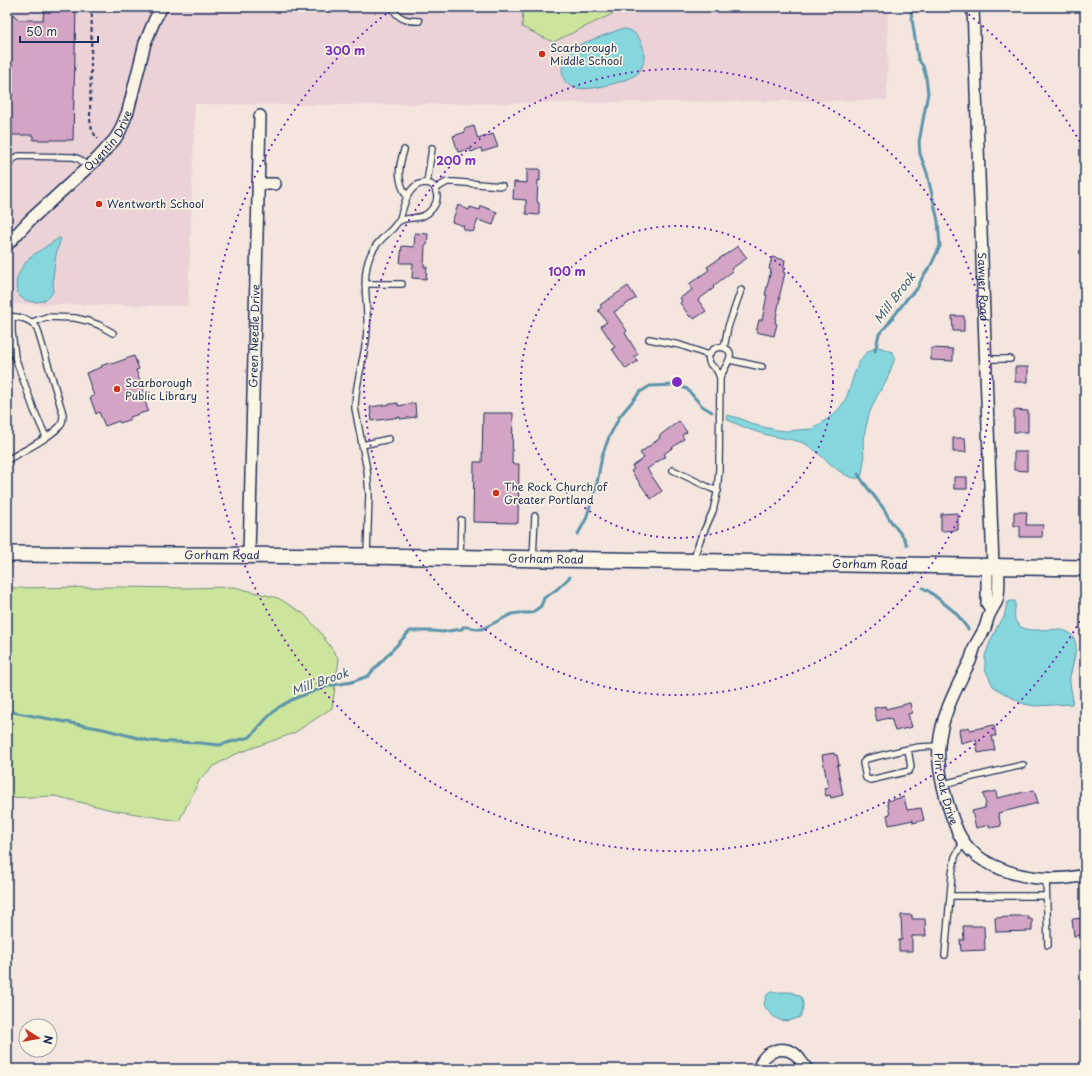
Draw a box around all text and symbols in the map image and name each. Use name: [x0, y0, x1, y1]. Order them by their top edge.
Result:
scale bar: [20, 18, 98, 44]
text: 50 m: [26, 22, 57, 40]
place label: Scarborough Middle School: [550, 39, 622, 69]
text: 300 m: [325, 41, 365, 59]
marker: Scarborough Middle School: [537, 49, 547, 59]
street label: Quentin Drive: [80, 107, 136, 175]
text: 200 m: [436, 151, 476, 169]
place label: Wentworth School: [107, 195, 204, 212]
marker: Wentworth School: [94, 199, 104, 209]
street label: Sawyer Road: [974, 252, 993, 321]
text: 100 m: [548, 262, 586, 280]
water label: Mill Brook: [869, 267, 920, 327]
street label: Green Needle Drive: [244, 284, 264, 388]
place label: Scarborough Public Library: [125, 374, 197, 404]
centre of rings: [670, 375, 684, 389]
marker: Scarborough Public Library: [112, 384, 122, 394]
place label: The Rock Church of Greater Portland: [504, 478, 609, 508]
marker: The Rock Church of Greater Portland: [491, 488, 501, 498]
street label: Gorham Road: [184, 546, 260, 563]
street label: Gorham Road: [508, 549, 584, 568]
street label: Gorham Road: [832, 555, 908, 573]
water label: Mill Brook: [289, 662, 352, 699]
street label: Pin Oak Drive: [931, 753, 963, 827]
north arrow: [18, 1018, 58, 1058]
text: N: [39, 1034, 57, 1046]

